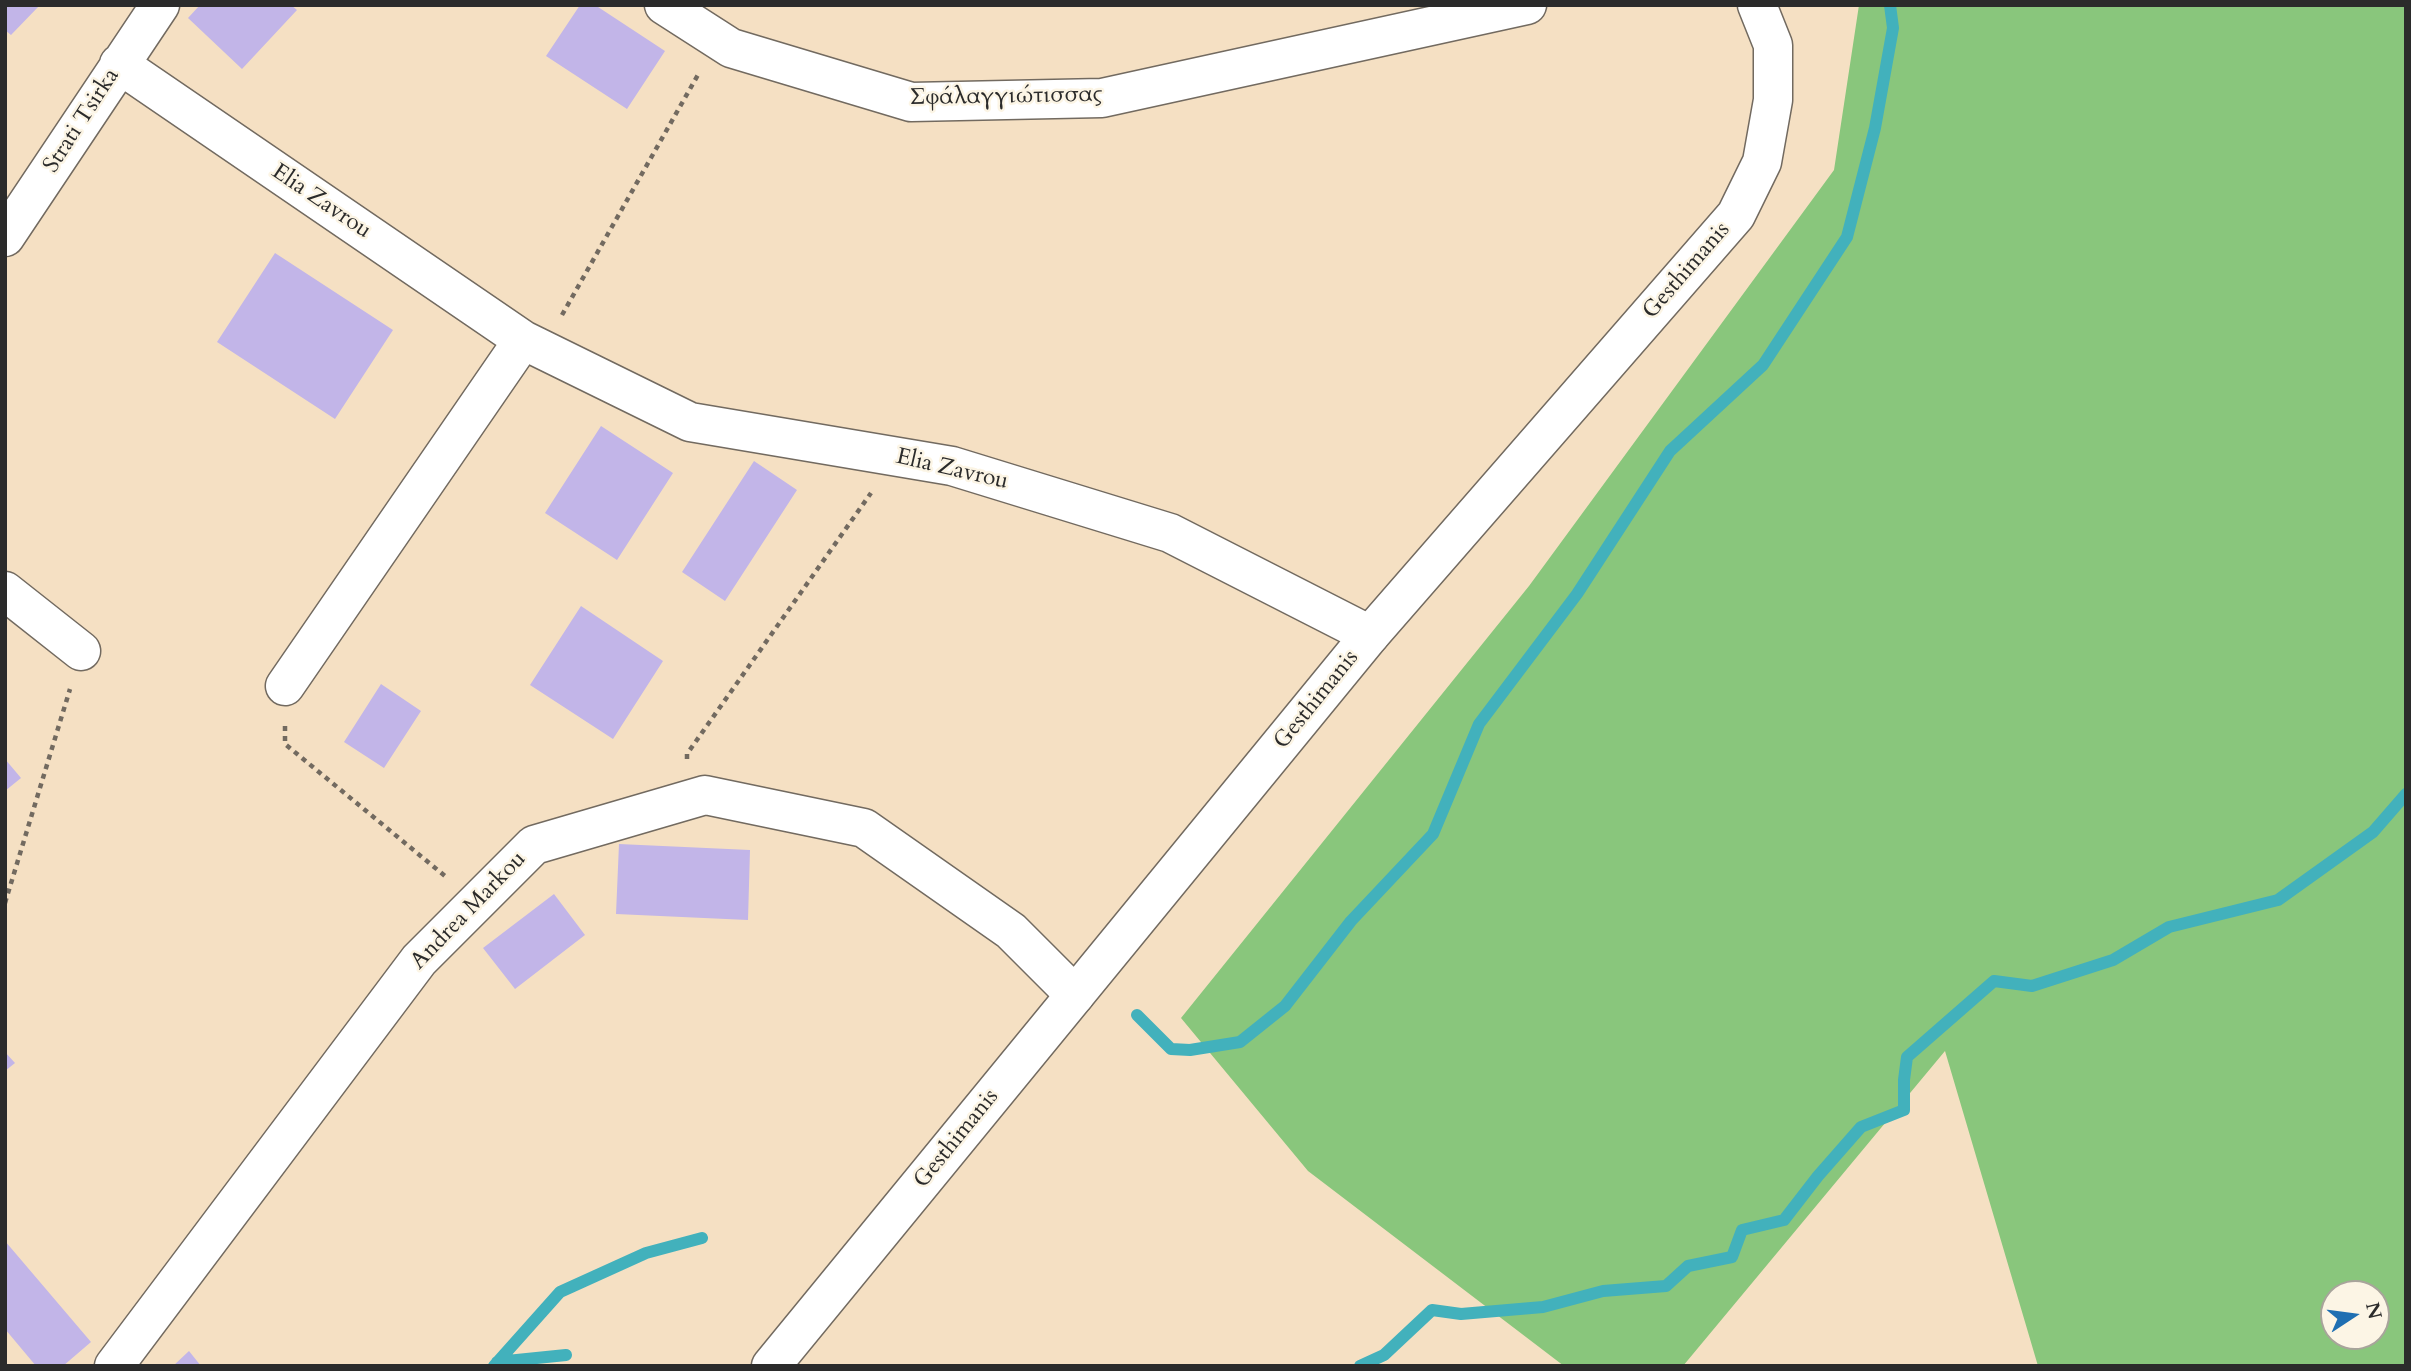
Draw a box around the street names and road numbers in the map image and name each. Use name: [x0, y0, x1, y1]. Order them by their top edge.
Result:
street label: Strati Tsirka: [38, 64, 126, 178]
street label: Σφάλαγγιώτισσας: [909, 82, 1103, 112]
street label: Elia Zavrou: [266, 159, 376, 245]
street label: Gesthimanis: [1637, 217, 1737, 325]
street label: Elia Zavrou: [893, 444, 1011, 496]
street label: Gesthimanis: [1269, 645, 1365, 755]
street label: Andrea Markou: [406, 846, 532, 976]
street label: Gesthimanis: [909, 1084, 1005, 1194]

